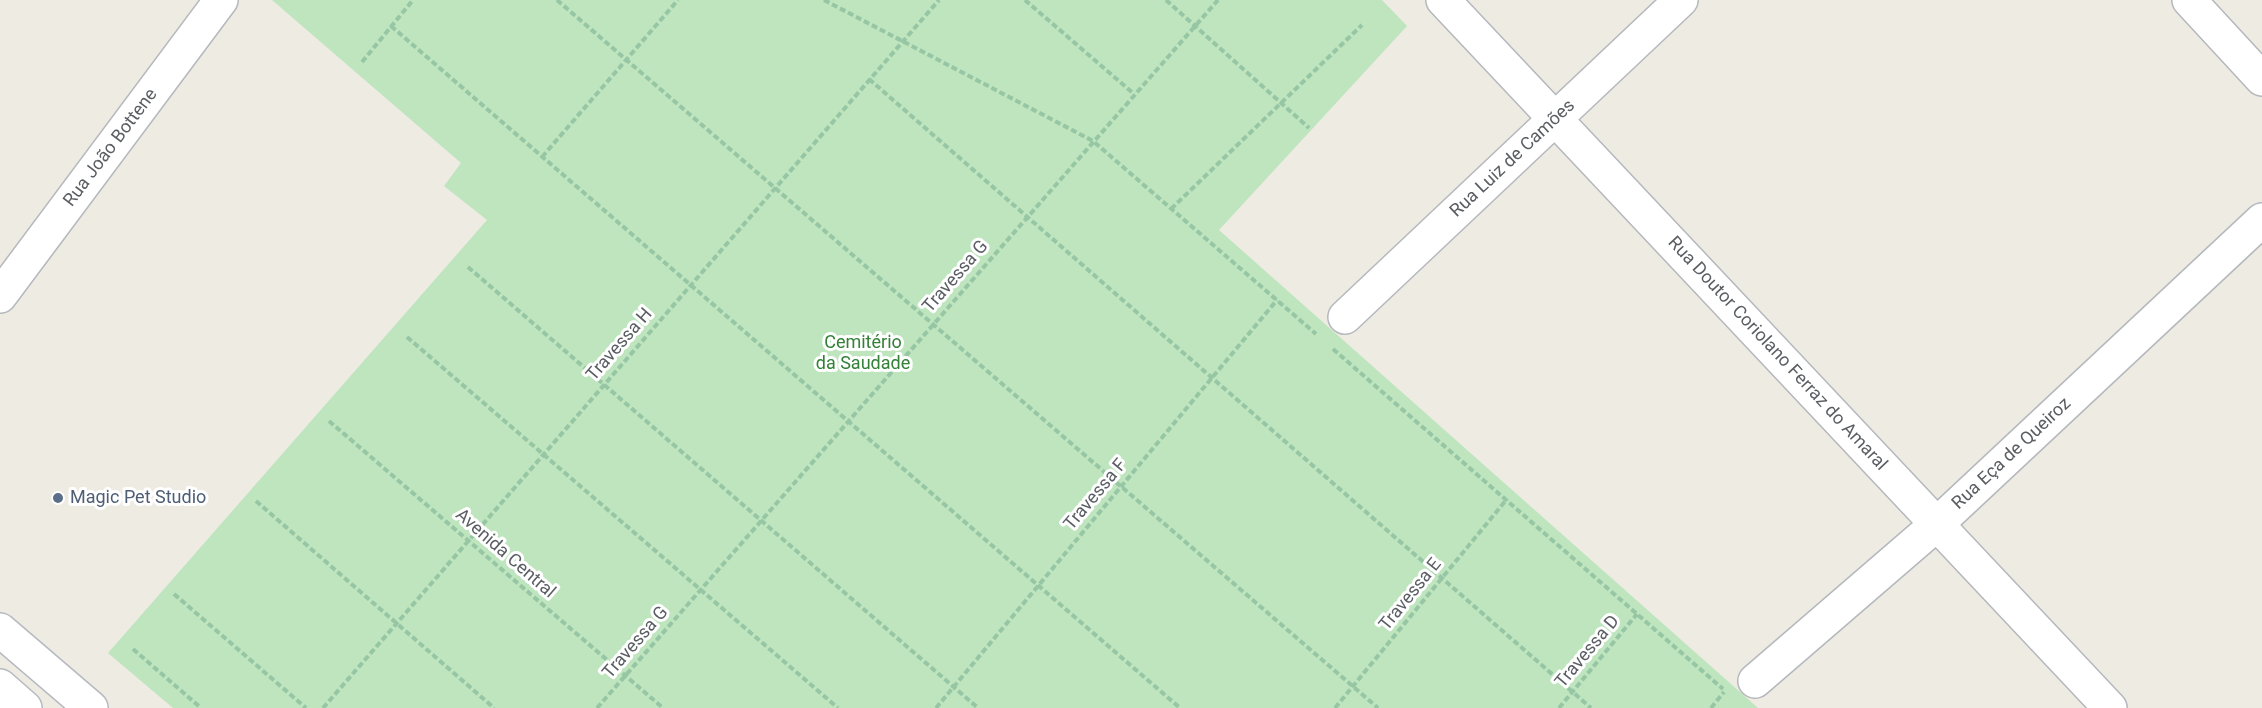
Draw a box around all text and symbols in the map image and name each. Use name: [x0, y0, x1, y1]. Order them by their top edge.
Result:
street label: Rua João Bottene: [60, 85, 162, 211]
street label: Rua Luiz de Camões: [1446, 96, 1580, 222]
street label: Rua Doutor Coriolano Ferraz do Amaral: [1663, 233, 1891, 475]
street label: Travessa G: [919, 236, 993, 318]
street label: Travessa H: [583, 304, 657, 386]
park label: Cemitério da Saudade: [816, 332, 910, 374]
street label: Rua Eça de Queiroz: [1948, 393, 2076, 515]
street label: Travessa F: [1060, 455, 1132, 535]
place label: Magic Pet Studio: [70, 487, 206, 509]
marker: Magic Pet Studio: [51, 491, 65, 505]
street label: Avenida Central: [451, 505, 559, 603]
street label: Travessa E: [1375, 555, 1447, 635]
street label: Travessa G: [599, 602, 673, 684]
street label: Travessa D: [1551, 611, 1625, 693]

